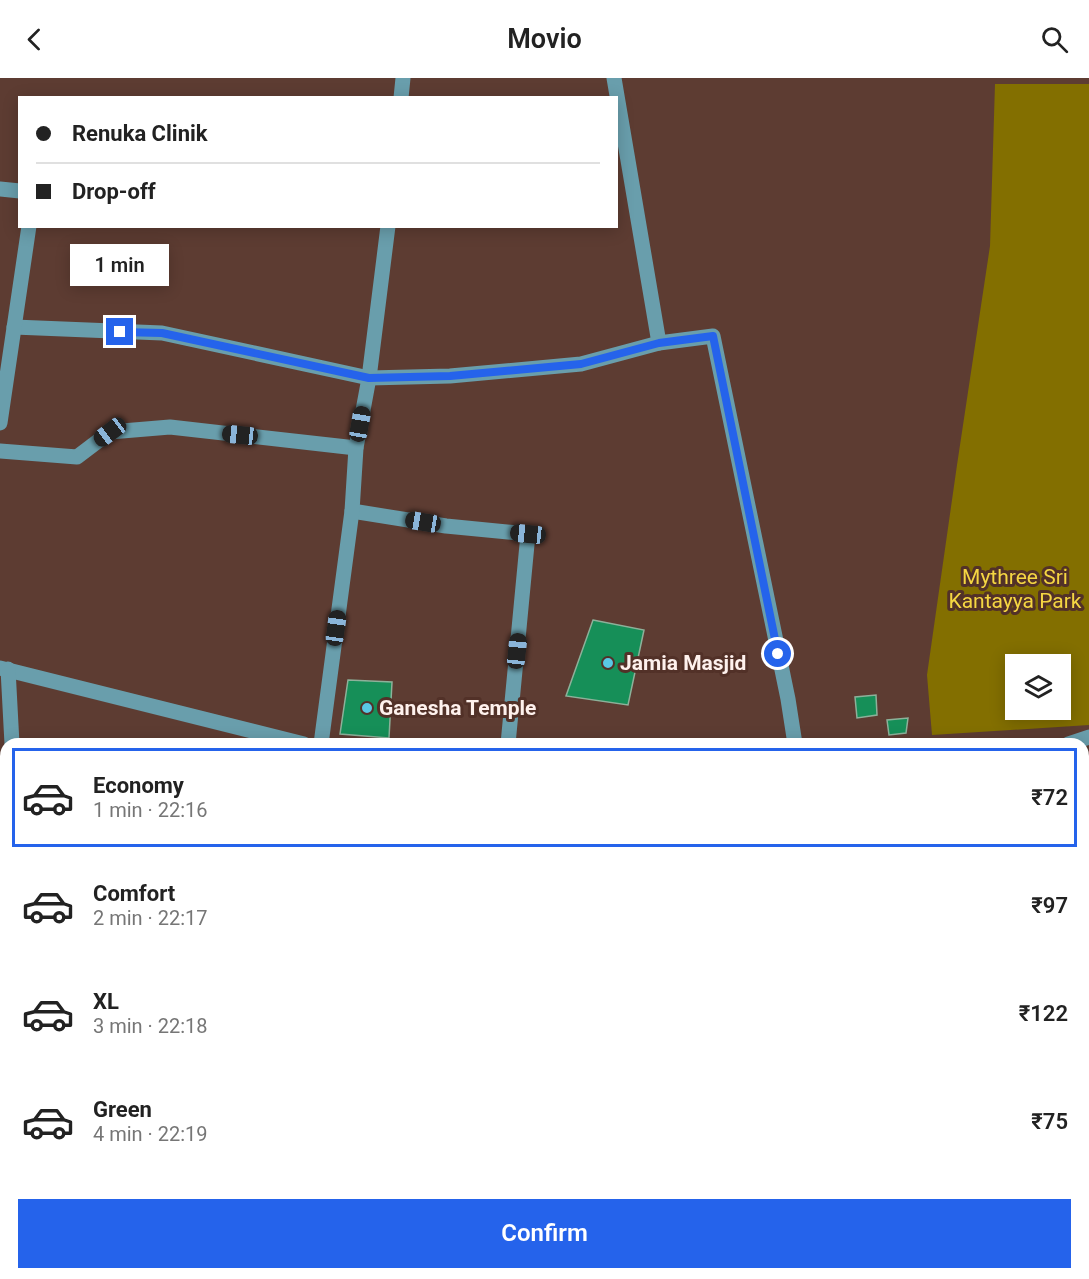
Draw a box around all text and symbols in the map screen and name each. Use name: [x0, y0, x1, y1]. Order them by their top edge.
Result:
icon: back: [18, 23, 51, 56]
text: Movio: [507, 23, 582, 55]
icon: search: [1038, 23, 1071, 56]
text: Renuka Clinik: [72, 121, 208, 146]
text: Drop-off: [72, 179, 156, 204]
callout: 1 min: [70, 245, 170, 287]
text: 1 min: [94, 253, 145, 277]
route end: [106, 318, 133, 345]
car: [348, 405, 372, 443]
car: [90, 414, 130, 450]
car: [221, 424, 259, 446]
car: [404, 510, 442, 534]
car: [509, 523, 547, 545]
park label: Mythree Sri Kantayya Park: [948, 565, 1082, 613]
car: [325, 609, 347, 647]
car: [506, 632, 528, 670]
route start: [764, 640, 791, 667]
place label: Jamia Masjid: [620, 651, 746, 675]
map controls: [1005, 654, 1071, 720]
button: layers: [1005, 654, 1071, 720]
marker: Jamia Masjid: [601, 656, 615, 670]
place label: Ganesha Temple: [379, 696, 536, 720]
marker: Ganesha Temple: [360, 701, 374, 715]
icon: car: [21, 771, 75, 825]
text: Economy: [93, 773, 184, 798]
text: ₹72: [1031, 785, 1068, 810]
text: 1 min · 22:16: [93, 798, 208, 822]
icon: car: [21, 879, 75, 933]
text: Comfort: [93, 881, 175, 906]
text: ₹97: [1031, 893, 1068, 918]
text: 2 min · 22:17: [93, 906, 208, 930]
icon: car: [21, 987, 75, 1041]
text: XL: [93, 989, 119, 1014]
text: ₹122: [1019, 1001, 1068, 1026]
text: 3 min · 22:18: [93, 1014, 208, 1038]
icon: car: [21, 1095, 75, 1149]
text: Green: [93, 1097, 152, 1122]
text: ₹75: [1031, 1109, 1068, 1134]
text: 4 min · 22:19: [93, 1122, 208, 1146]
button: Confirm: [18, 1199, 1071, 1268]

